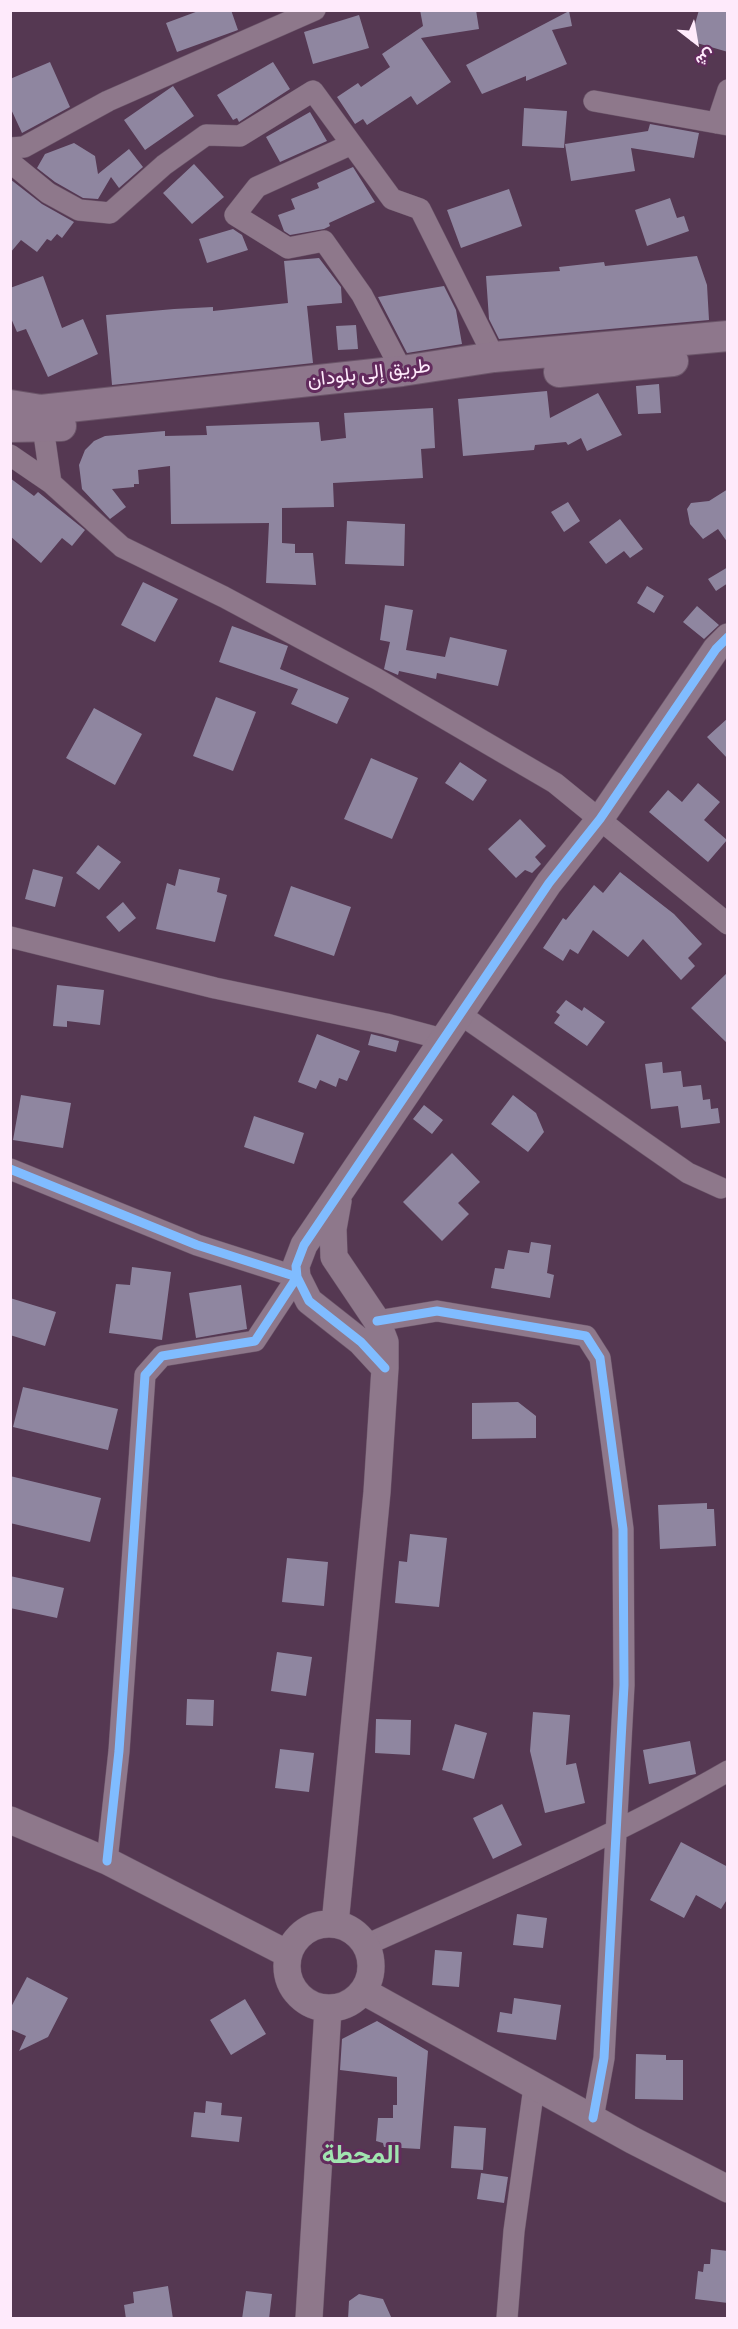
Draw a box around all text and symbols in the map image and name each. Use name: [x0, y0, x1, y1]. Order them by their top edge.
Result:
north arrow: [666, 12, 726, 72]
text: ش: [692, 45, 719, 71]
street label: طريق إلى بلودان: [306, 355, 432, 393]
district label: المحطة: [322, 2140, 400, 2172]

